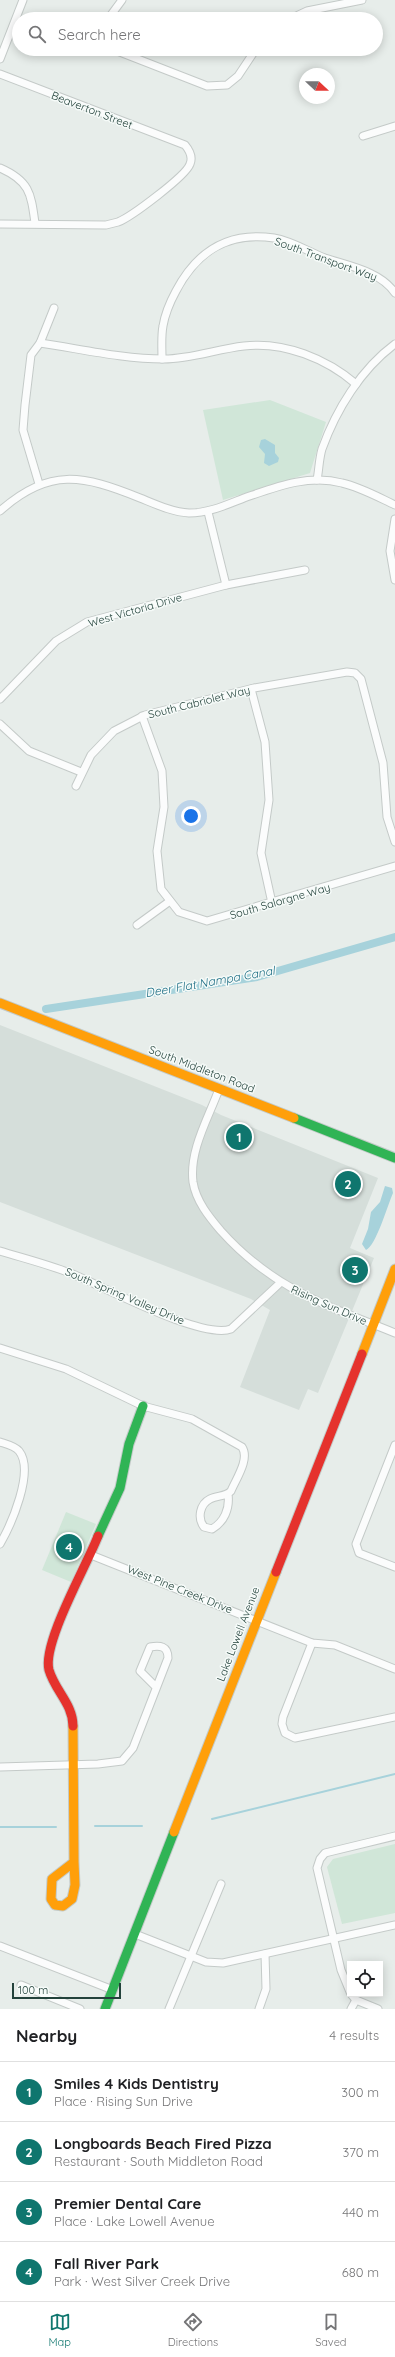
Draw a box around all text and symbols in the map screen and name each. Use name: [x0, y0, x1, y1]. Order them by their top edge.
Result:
search box: [12, 12, 383, 56]
icon: search: [26, 23, 48, 45]
text: Search here: [58, 25, 141, 44]
north arrow: [299, 68, 335, 104]
street label: Beaverton Street: [49, 88, 135, 132]
street label: South Transport Way: [273, 234, 379, 284]
street label: West Victoria Drive: [86, 590, 184, 630]
street label: South Cabriolet Way: [147, 683, 251, 721]
your location: [181, 806, 201, 826]
street label: South Salorgne Way: [228, 880, 332, 922]
water label: Deer Flat Nampa Canal: [144, 963, 277, 1000]
street label: South Middleton Road: [147, 1042, 257, 1096]
pin: 1: [226, 1122, 252, 1152]
pin: 2: [335, 1169, 361, 1199]
pin: 3: [342, 1255, 368, 1285]
street label: South Spring Valley Drive: [63, 1264, 187, 1328]
street label: Rising Sun Drive: [289, 1282, 369, 1328]
pin: 4: [56, 1532, 82, 1562]
street label: West Pine Creek Drive: [125, 1562, 235, 1616]
street label: Lake Lowell Avenue: [214, 1585, 262, 1683]
map controls: [347, 1961, 383, 1997]
button: locate: [347, 1961, 383, 1997]
scale bar: [12, 1981, 121, 2000]
text: 100 m: [18, 1983, 48, 1997]
text: Nearby: [16, 2025, 77, 2046]
text: 4 results: [329, 2027, 379, 2043]
text: Smiles 4 Kids Dentistry: [54, 2074, 219, 2093]
text: 1: [26, 2084, 32, 2100]
text: 300 m: [341, 2084, 379, 2100]
text: Place · Rising Sun Drive: [54, 2093, 193, 2109]
text: Longboards Beach Fired Pizza: [54, 2134, 272, 2153]
text: 2: [25, 2144, 33, 2160]
text: 370 m: [342, 2144, 379, 2160]
text: Restaurant · South Middleton Road: [54, 2153, 263, 2169]
text: Premier Dental Care: [54, 2194, 201, 2213]
text: 3: [26, 2204, 32, 2220]
text: 440 m: [342, 2204, 379, 2220]
text: Place · Lake Lowell Avenue: [54, 2213, 215, 2229]
text: Fall River Park: [54, 2254, 159, 2273]
text: 4: [25, 2264, 33, 2280]
text: 680 m: [342, 2264, 379, 2280]
text: Park · West Silver Creek Drive: [54, 2273, 230, 2289]
tab: Map: [48, 2311, 71, 2349]
tab: Directions: [168, 2311, 218, 2349]
tab: Saved: [315, 2311, 347, 2349]

